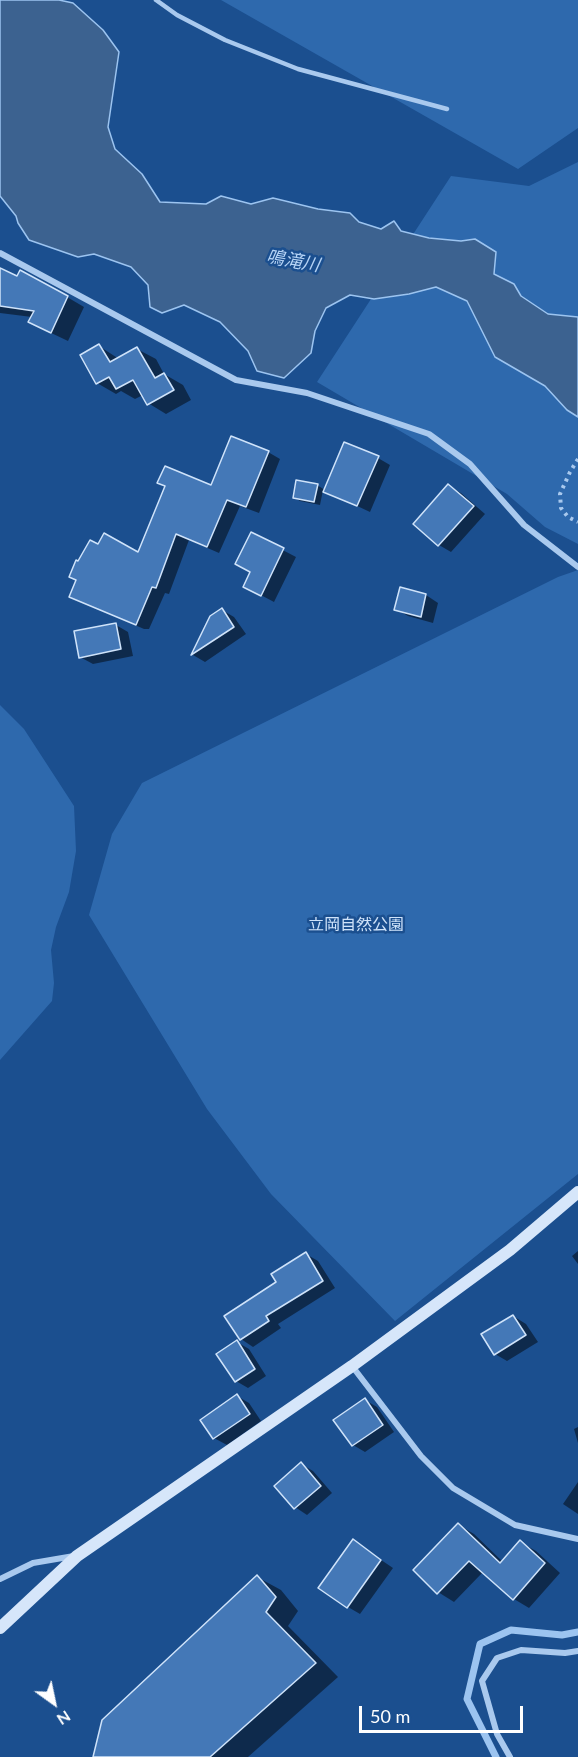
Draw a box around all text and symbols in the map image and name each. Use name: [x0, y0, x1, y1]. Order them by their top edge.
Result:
water label: 鳴滝川: [265, 246, 321, 276]
park label: 立岡自然公園: [308, 915, 404, 935]
north arrow: [24, 1673, 84, 1733]
scale bar: [362, 1694, 526, 1732]
text: 50 m: [370, 1705, 410, 1727]
text: N: [54, 1707, 74, 1730]

